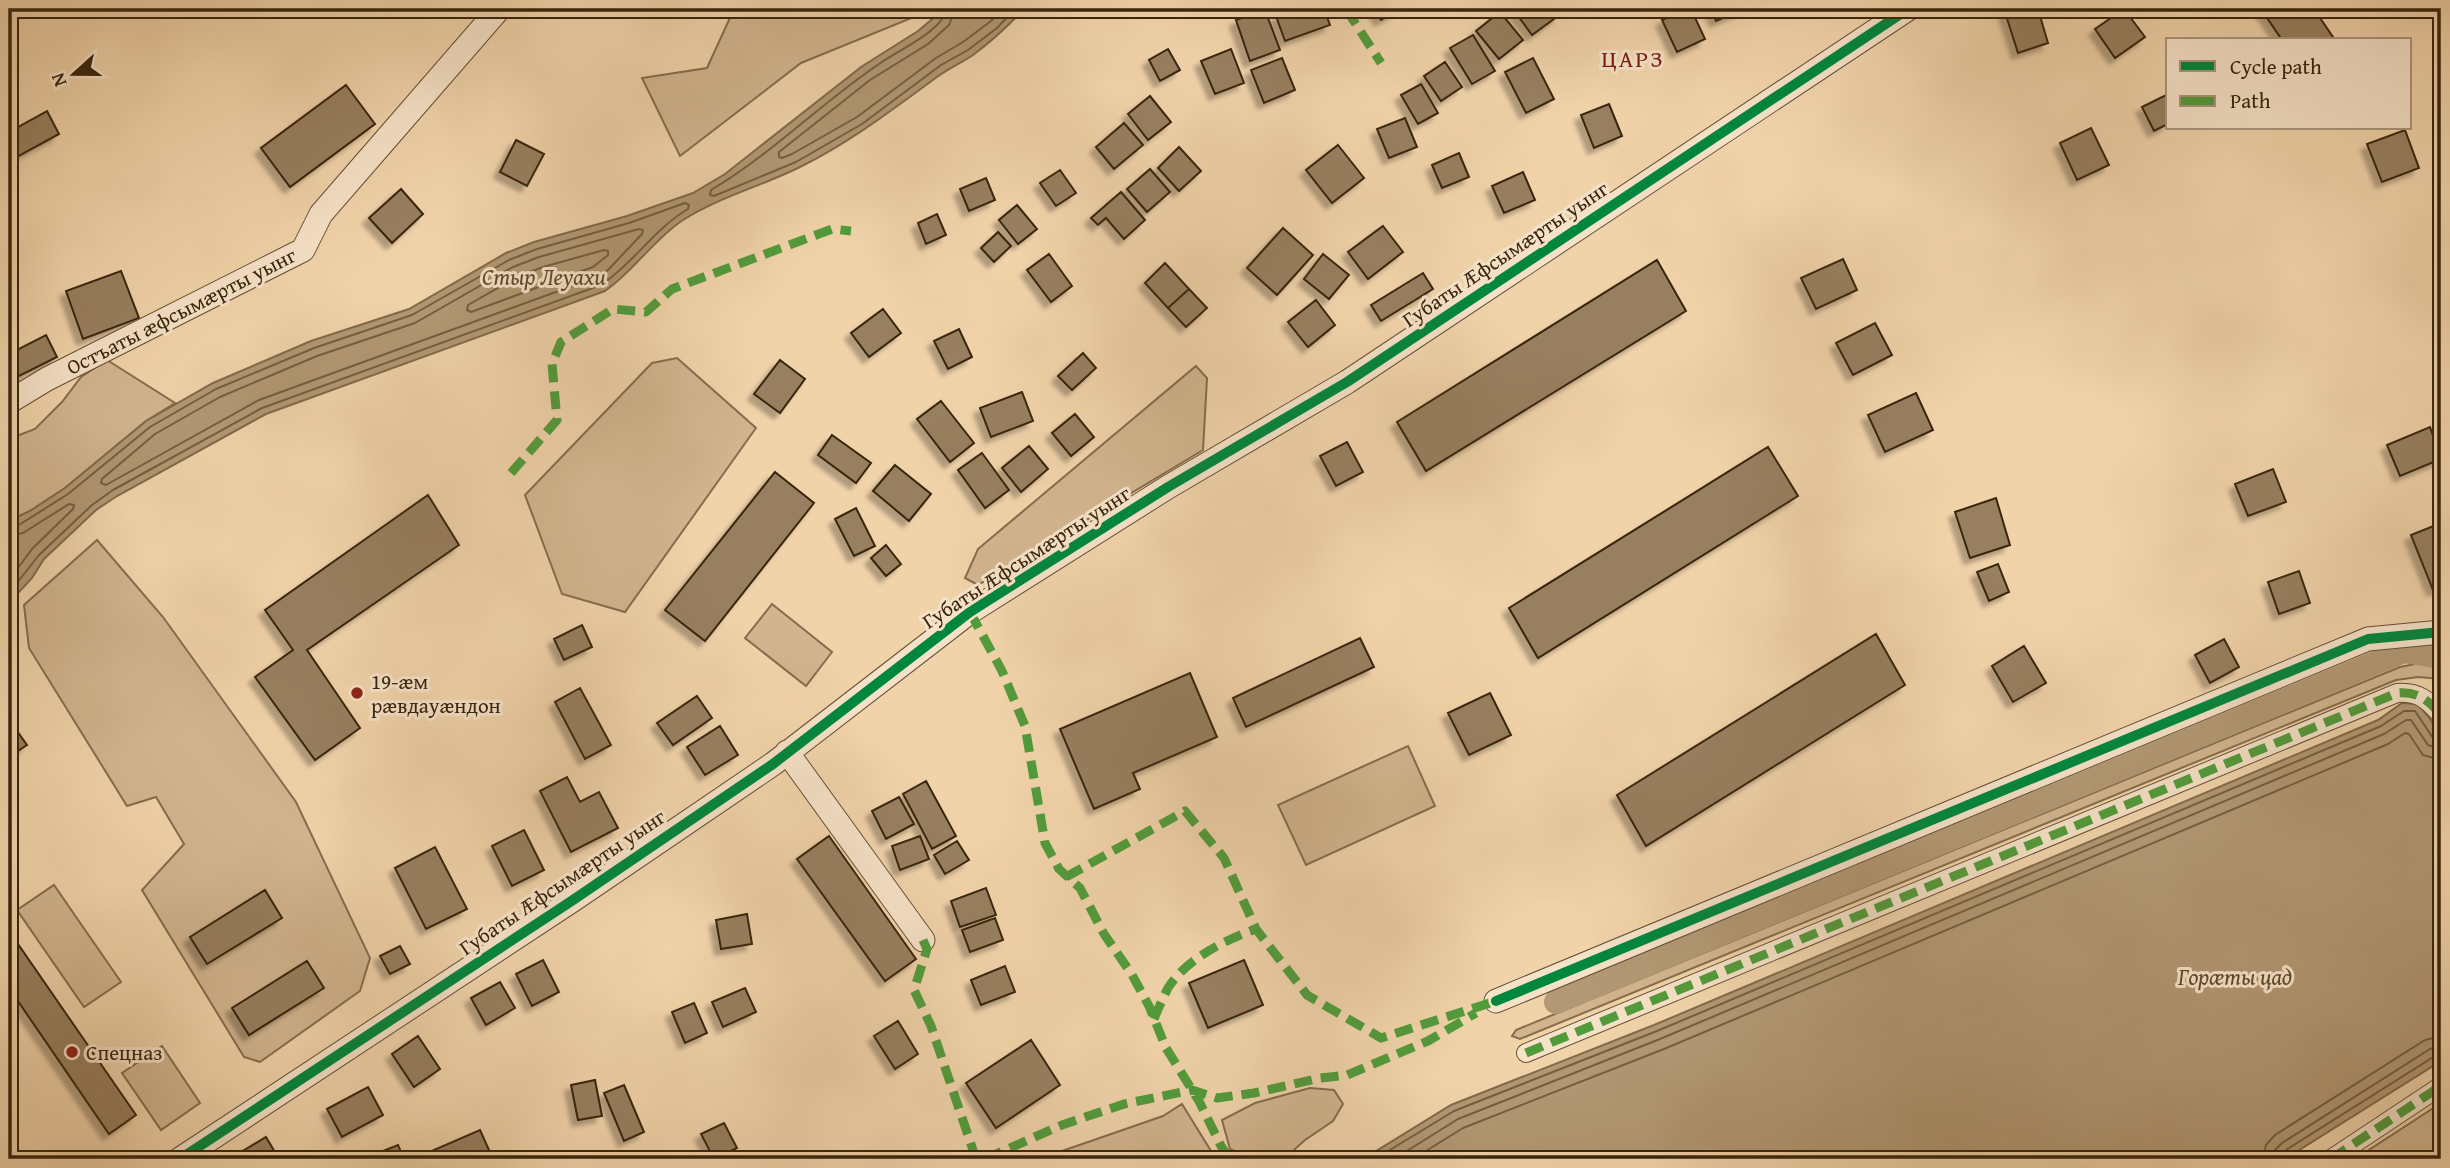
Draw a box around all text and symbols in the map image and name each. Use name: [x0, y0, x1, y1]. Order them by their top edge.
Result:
north arrow: [38, 38, 108, 108]
legend: [2166, 38, 2412, 130]
district label: ЦАРЗ: [1601, 41, 1665, 76]
text: Cycle path: [2230, 51, 2322, 82]
text: N: [43, 69, 73, 91]
text: Path: [2230, 85, 2271, 116]
street label: Губаты Æфсымæрты уынг: [1396, 173, 1614, 335]
street label: Остъаты æфсымæрты уынг: [61, 239, 301, 382]
water label: Стыр Леуахи: [482, 260, 606, 293]
street label: Губаты Æфсымæрты уынг: [916, 478, 1136, 636]
place label: 19-æм рӕвдауӕндон: [371, 666, 501, 721]
marker: 19-æм рӕвдауӕндон: [349, 685, 365, 701]
street label: Губаты Æфсымæрты уынг: [453, 801, 671, 963]
water label: Горӕты цад: [2177, 960, 2292, 993]
place label: Спецназ: [86, 1037, 162, 1068]
marker: Спецназ: [64, 1044, 80, 1060]

